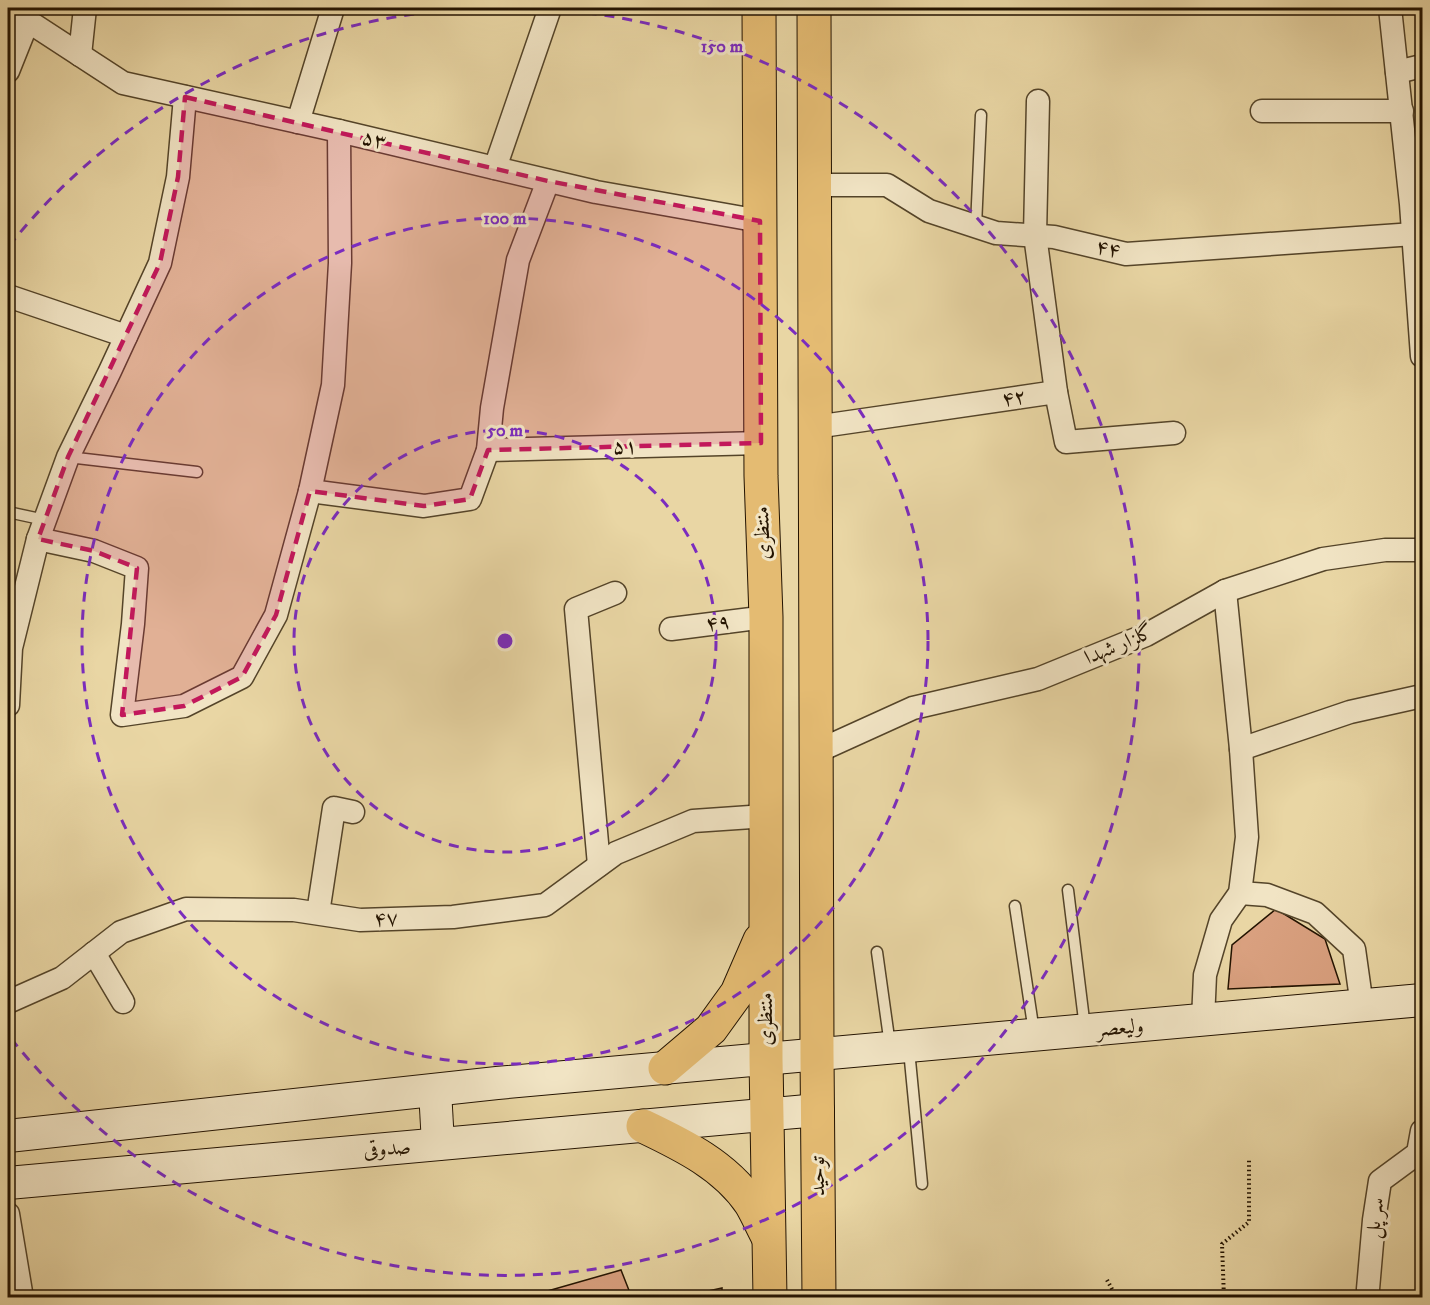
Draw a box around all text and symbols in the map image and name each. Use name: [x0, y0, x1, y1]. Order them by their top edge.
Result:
text: 150 m: [701, 36, 744, 58]
street label: ۵۳: [359, 125, 389, 155]
text: 100 m: [483, 208, 527, 230]
street label: ۴۴: [1093, 234, 1123, 264]
street label: ۴۲: [1000, 383, 1028, 413]
text: 50 m: [486, 420, 523, 442]
street label: ۵۱: [612, 434, 638, 460]
street label: منتظری: [749, 506, 777, 560]
street label: ۴۹: [704, 609, 732, 637]
street label: گلزار شهدا: [1080, 618, 1157, 671]
centre of rings: [495, 631, 515, 651]
street label: ۴۷: [373, 906, 399, 932]
street label: منتظری: [753, 992, 779, 1046]
street label: ولیعصر: [1093, 1013, 1145, 1043]
street label: صدوقی: [362, 1134, 412, 1164]
street label: توحید: [805, 1155, 831, 1196]
street label: سر پل: [1360, 1196, 1391, 1240]

